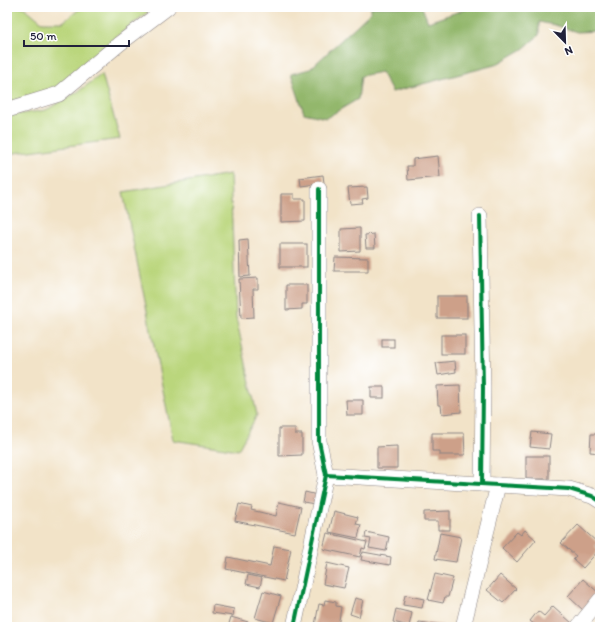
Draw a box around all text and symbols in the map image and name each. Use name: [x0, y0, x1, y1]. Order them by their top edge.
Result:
scale bar: [24, 22, 129, 48]
north arrow: [545, 22, 585, 62]
text: 50 m: [30, 29, 56, 43]
text: N: [563, 43, 575, 58]

